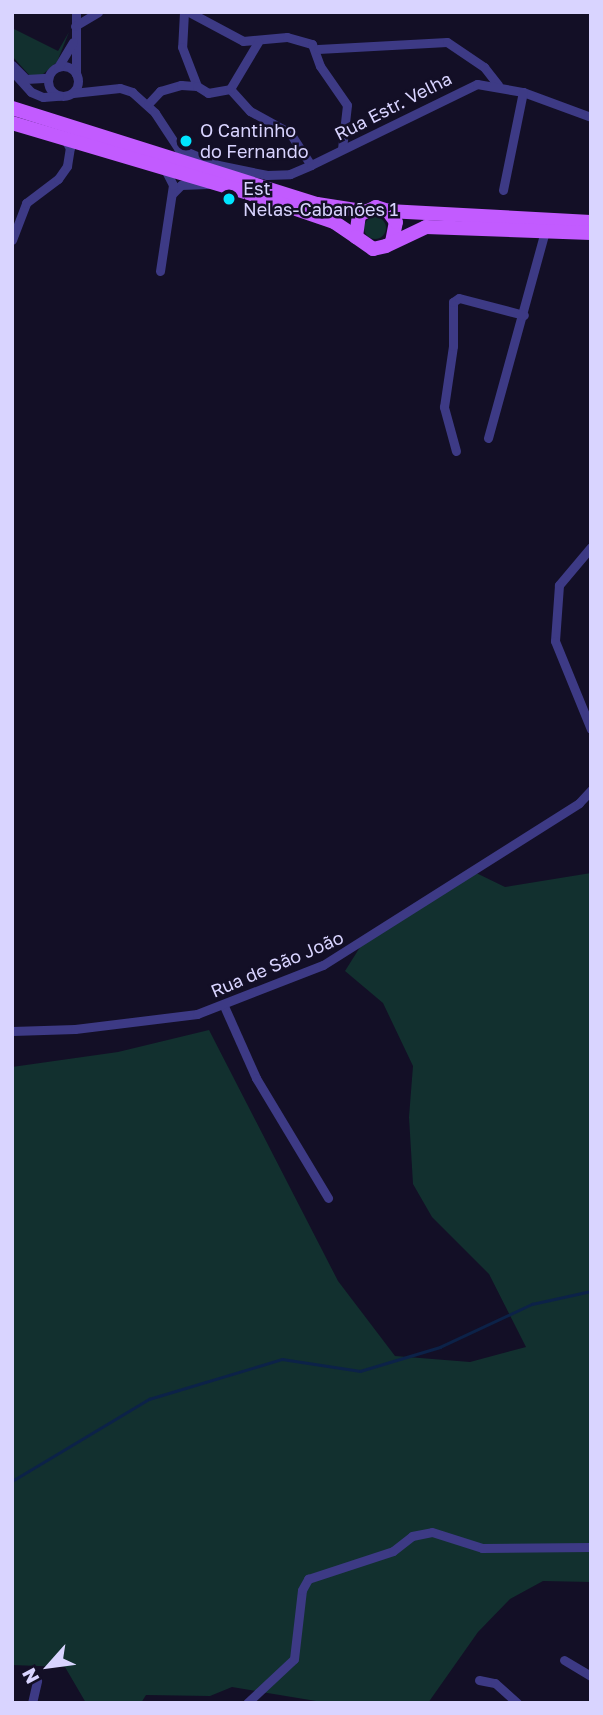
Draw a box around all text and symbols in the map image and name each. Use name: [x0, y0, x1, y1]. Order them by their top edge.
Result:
street label: Rua Estr. Velha: [331, 67, 455, 145]
place label: O Cantinho do Fernando: [200, 120, 309, 162]
marker: O Cantinho do Fernando: [178, 133, 194, 149]
place label: Est Nelas-Cabanões 1: [243, 178, 398, 220]
marker: Est Nelas-Cabanões 1: [221, 191, 237, 207]
street label: Rua de São João: [207, 926, 347, 1002]
north arrow: [14, 1631, 84, 1701]
text: N: [16, 1664, 44, 1688]

